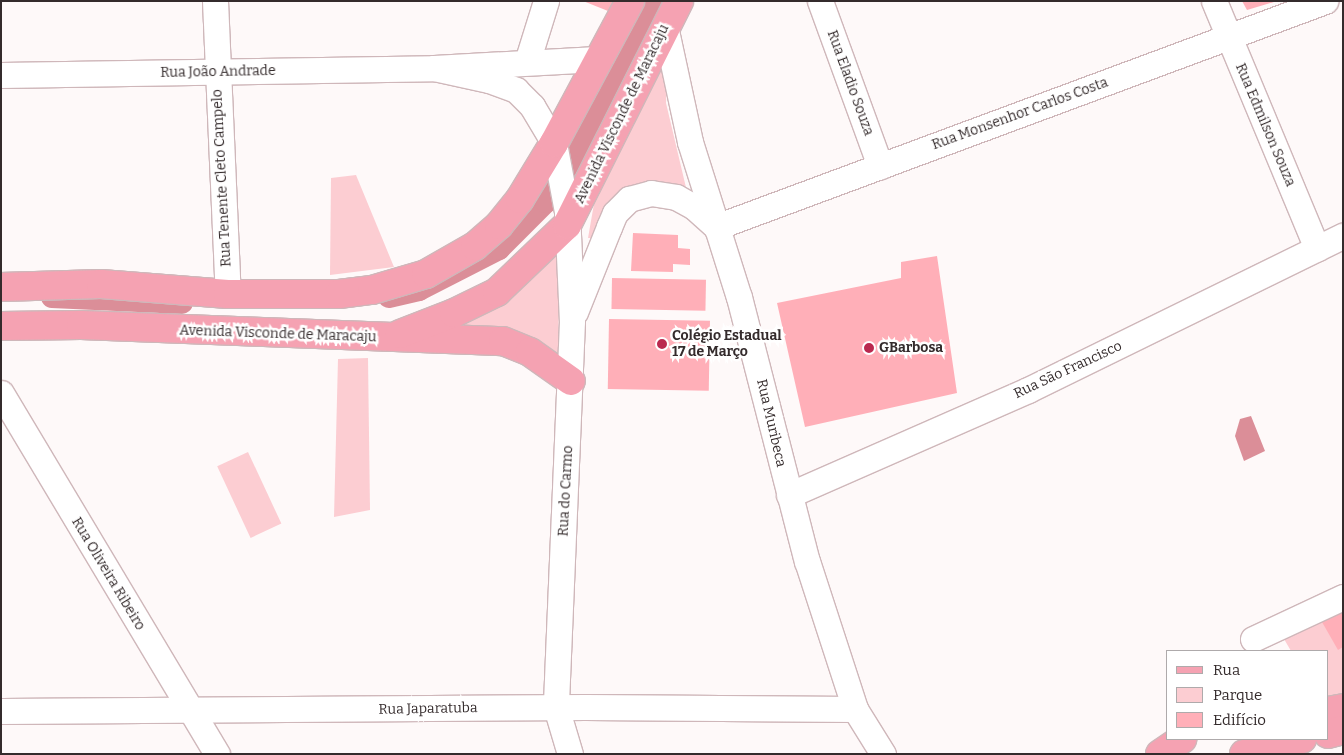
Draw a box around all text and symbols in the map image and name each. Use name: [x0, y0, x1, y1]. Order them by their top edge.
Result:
street label: Avenida Visconde de Maracaju: [571, 22, 673, 206]
street label: Rua Eladio Souza: [823, 28, 877, 138]
street label: Rua Edmilson Souza: [1231, 61, 1299, 189]
street label: Rua João Andrade: [160, 63, 276, 81]
street label: Rua Monsenhor Carlos Costa: [930, 74, 1110, 154]
street label: Rua Tenente Cleto Campelo: [209, 89, 235, 267]
street label: Avenida Visconde de Maracaju: [179, 322, 377, 346]
place label: Colégio Estadual 17 de Março: [672, 328, 782, 361]
marker: Colégio Estadual 17 de Março: [656, 338, 668, 350]
street label: Rua São Francisco: [1011, 338, 1125, 402]
place label: GBarbosa: [879, 340, 943, 356]
marker: GBarbosa: [863, 342, 875, 354]
street label: Rua Muribeca: [753, 377, 789, 469]
street label: Rua do Carmo: [555, 445, 577, 537]
street label: Rua Oliveira Ribeiro: [68, 515, 148, 633]
legend: [1166, 650, 1329, 740]
text: Rua: [1213, 661, 1240, 679]
text: Parque: [1213, 686, 1262, 704]
street label: Rua Japaratuba: [378, 700, 478, 718]
text: Edifício: [1213, 711, 1266, 729]

